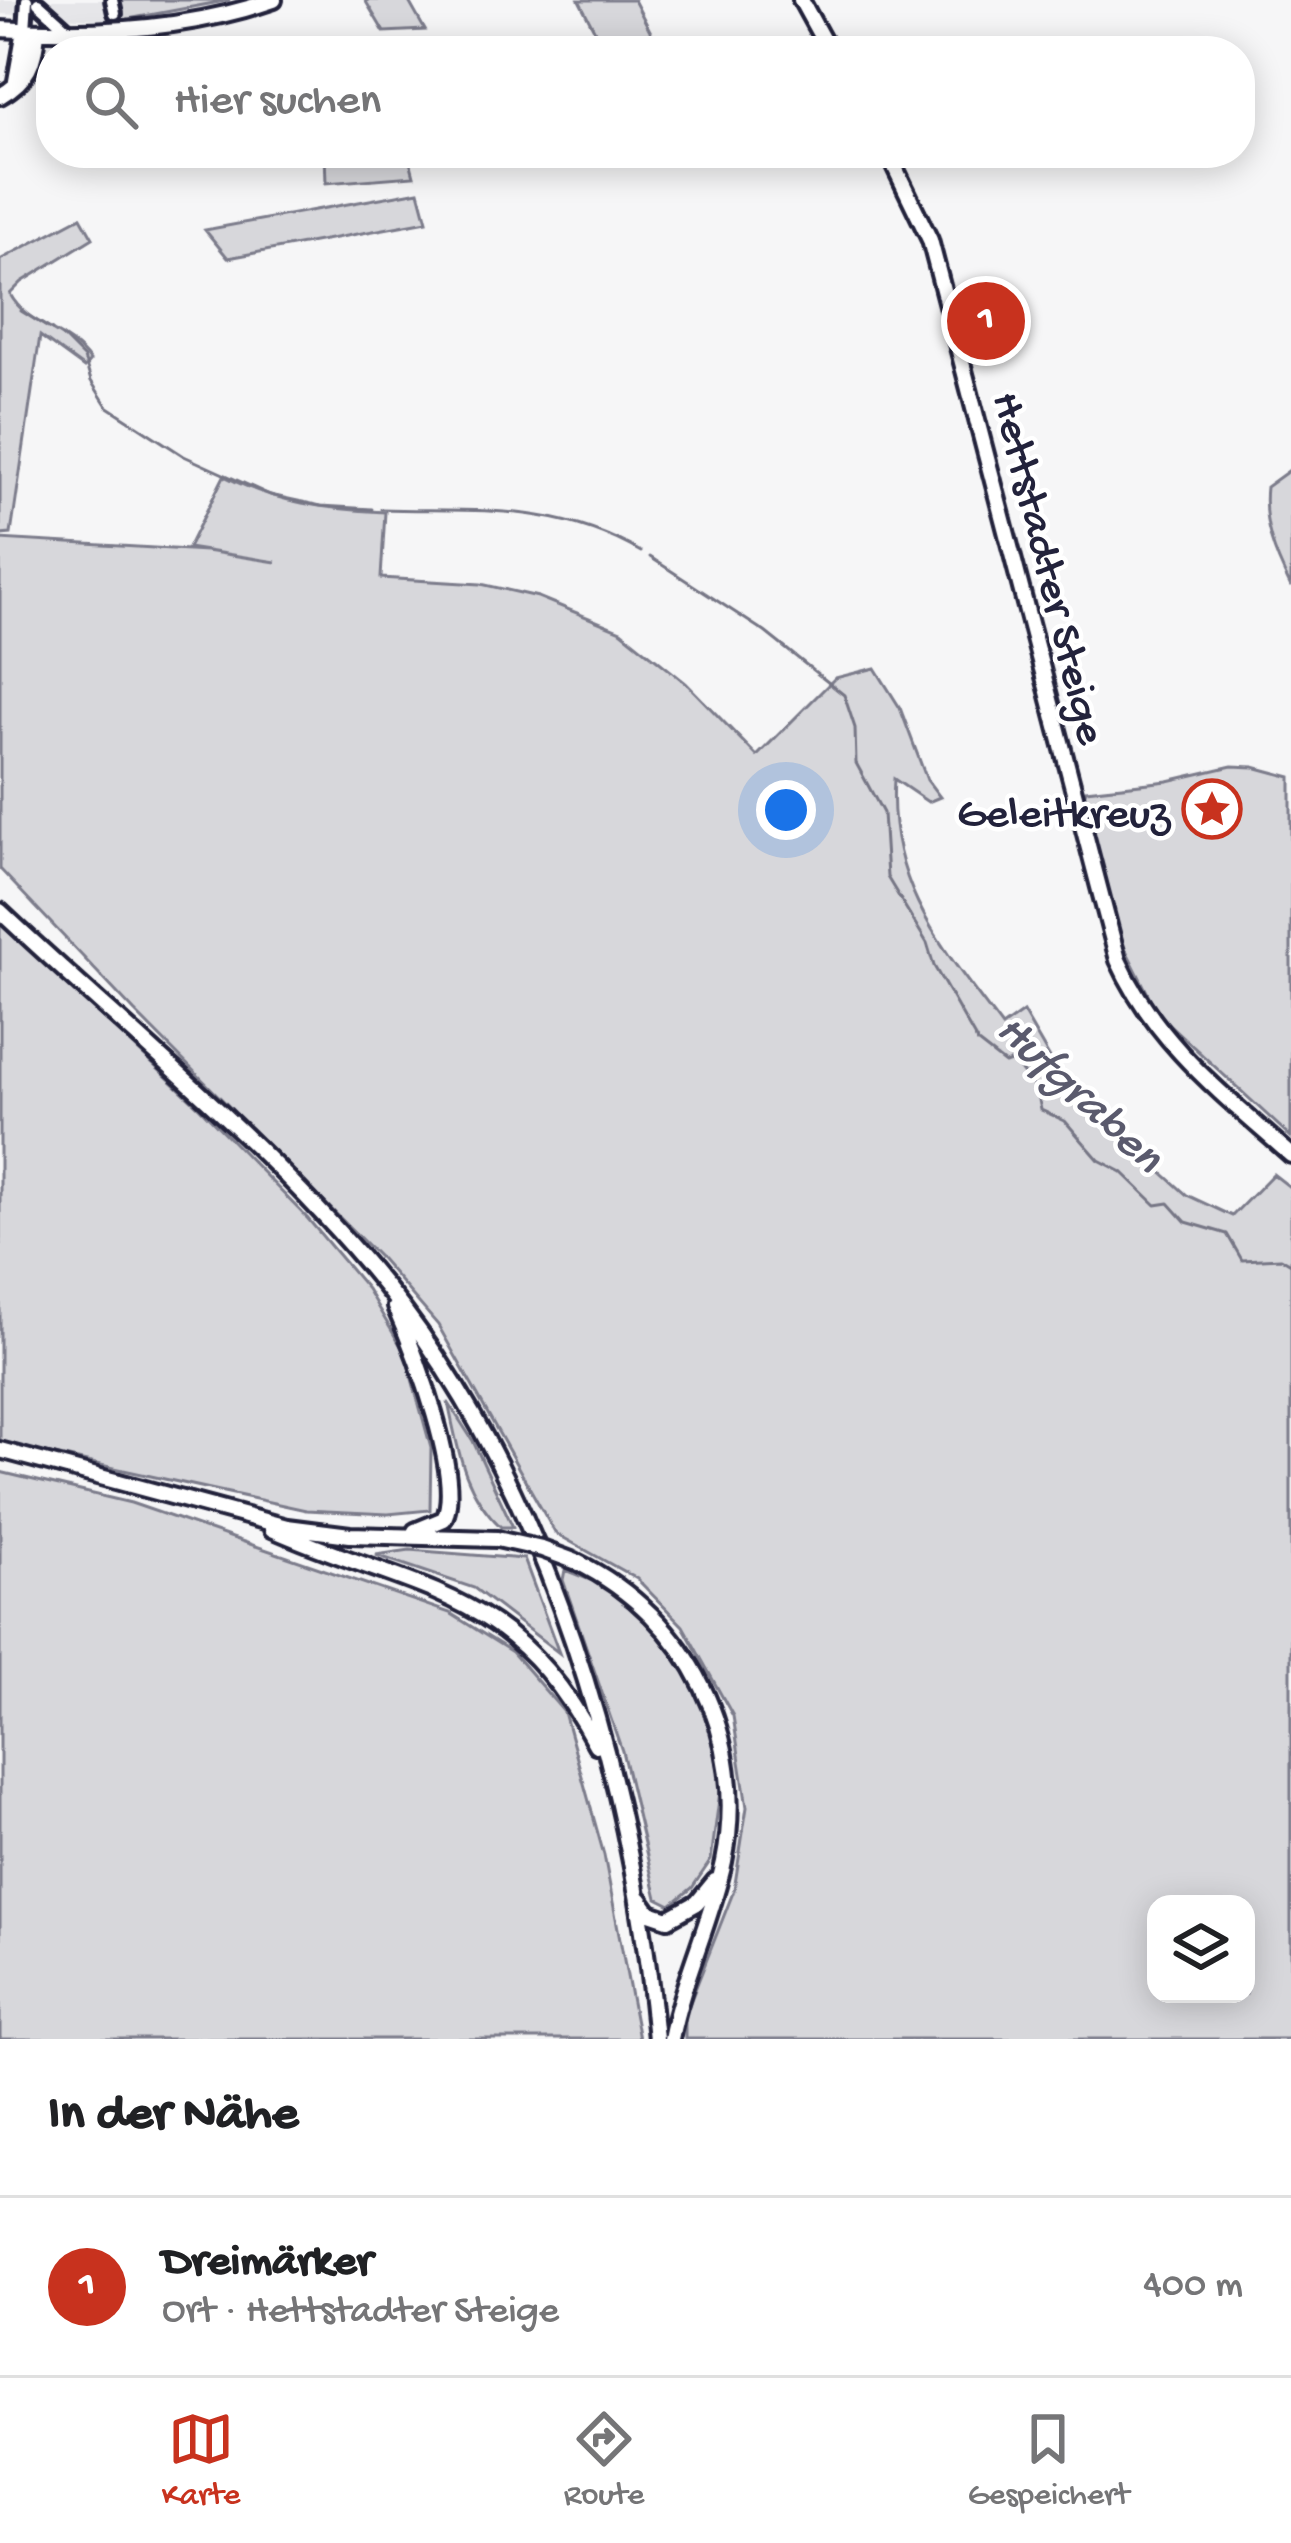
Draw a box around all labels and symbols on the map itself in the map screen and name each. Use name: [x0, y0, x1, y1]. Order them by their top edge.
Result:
pin: 1: [947, 276, 1025, 366]
street label: Hettstadter Steige: [976, 387, 1115, 751]
place icon: Geleitkreuz: [1181, 778, 1243, 840]
your location: [756, 780, 816, 840]
place label: Geleitkreuz: [957, 790, 1171, 843]
water label: Hufgraben: [982, 1004, 1174, 1189]

